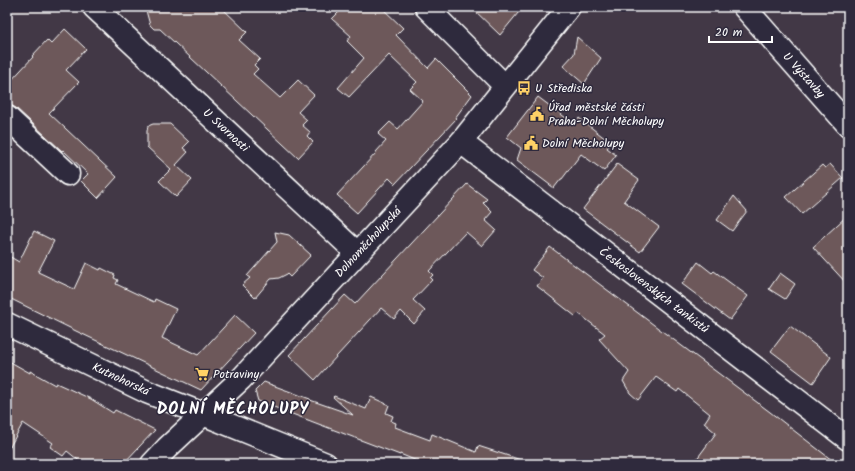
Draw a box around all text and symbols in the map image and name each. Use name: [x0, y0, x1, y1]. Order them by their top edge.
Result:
scale bar: [709, 18, 772, 44]
text: 20 m: [715, 23, 743, 42]
street label: U Výstavby: [778, 48, 830, 103]
place label: U Střediska: [535, 79, 593, 98]
bus stop icon: U Střediska: [516, 80, 532, 96]
place label: Úřad městské části Praha-Dolní Měcholupy: [548, 98, 664, 131]
street label: U Svornosti: [198, 104, 254, 158]
public building icon: Úřad městské části Praha-Dolní Měcholupy: [529, 106, 545, 122]
place label: Dolní Měcholupy: [542, 134, 625, 153]
public building icon: Dolní Měcholupy: [523, 135, 539, 151]
street label: Dolnoměcholupská: [330, 202, 407, 282]
street label: Československých tankistů: [595, 243, 713, 338]
street label: Kutnohorská: [89, 358, 154, 402]
place label: Potraviny: [213, 365, 260, 384]
supermarket icon: Potraviny: [194, 366, 210, 382]
district label: DOLNÍ MĚCHOLUPY: [157, 397, 309, 422]

